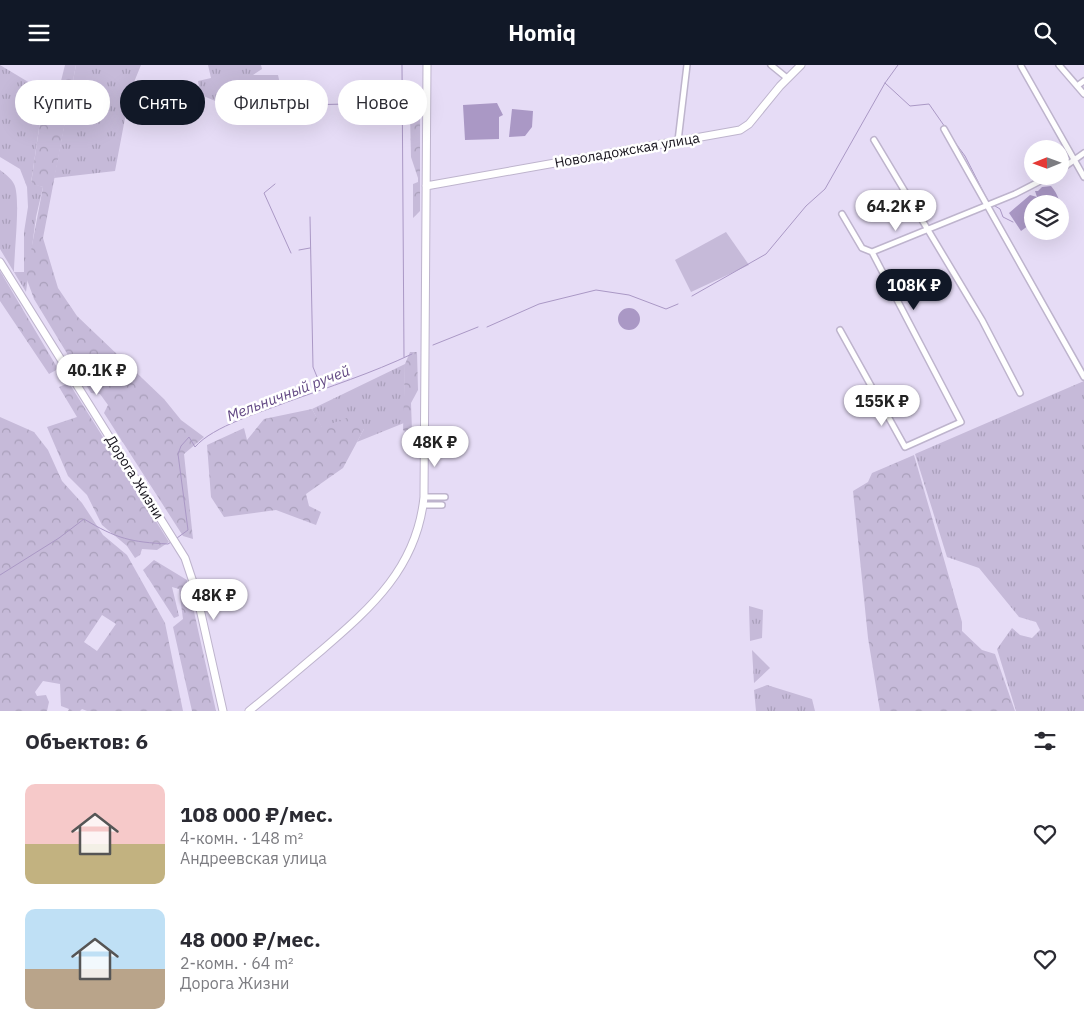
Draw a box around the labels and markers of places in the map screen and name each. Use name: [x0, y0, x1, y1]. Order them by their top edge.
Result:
pin: 64.2K ₽: [850, 189, 942, 232]
pin: 108K ₽: [873, 269, 955, 311]
pin: 40.1K ₽: [51, 353, 143, 396]
pin: 155K ₽: [841, 385, 923, 427]
pin: 48K ₽: [400, 425, 470, 468]
pin: 48K ₽: [179, 579, 249, 621]

